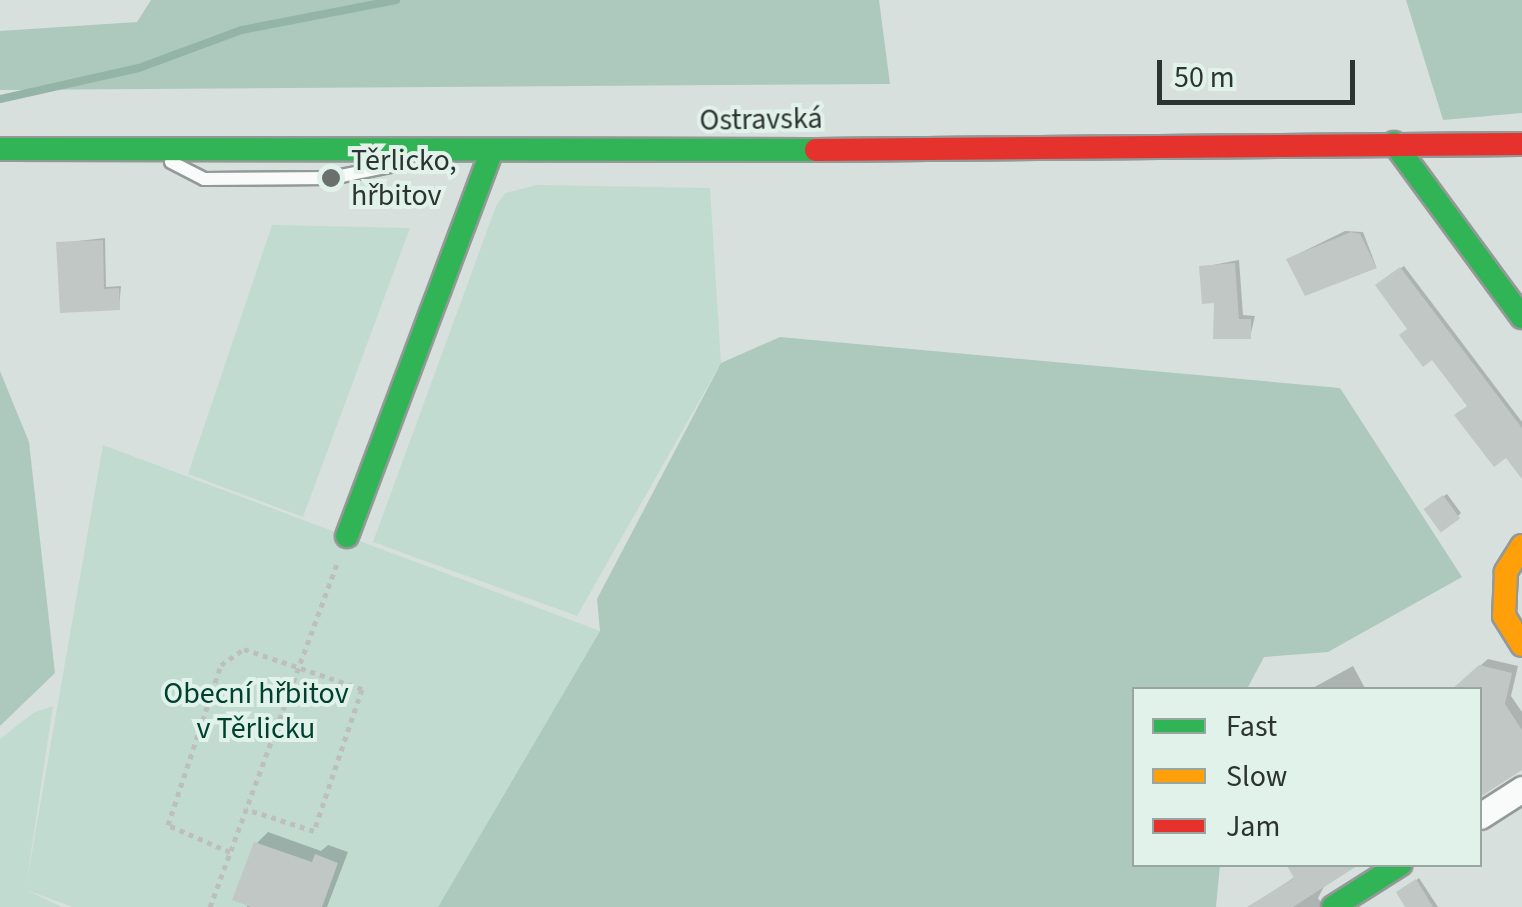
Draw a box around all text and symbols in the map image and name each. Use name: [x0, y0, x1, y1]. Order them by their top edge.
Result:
scale bar: [1162, 40, 1360, 102]
text: 50 m: [1174, 56, 1235, 99]
street label: Ostravská: [699, 101, 823, 139]
place label: Těrlicko, hřbitov: [351, 143, 457, 214]
marker: Těrlicko, hřbitov: [320, 167, 342, 189]
park label: Obecní hřbitov v Těrlicku: [163, 676, 349, 746]
legend: [1132, 687, 1482, 867]
text: Fast: [1226, 705, 1277, 748]
text: Slow: [1226, 755, 1287, 798]
text: Jam: [1226, 805, 1280, 848]

